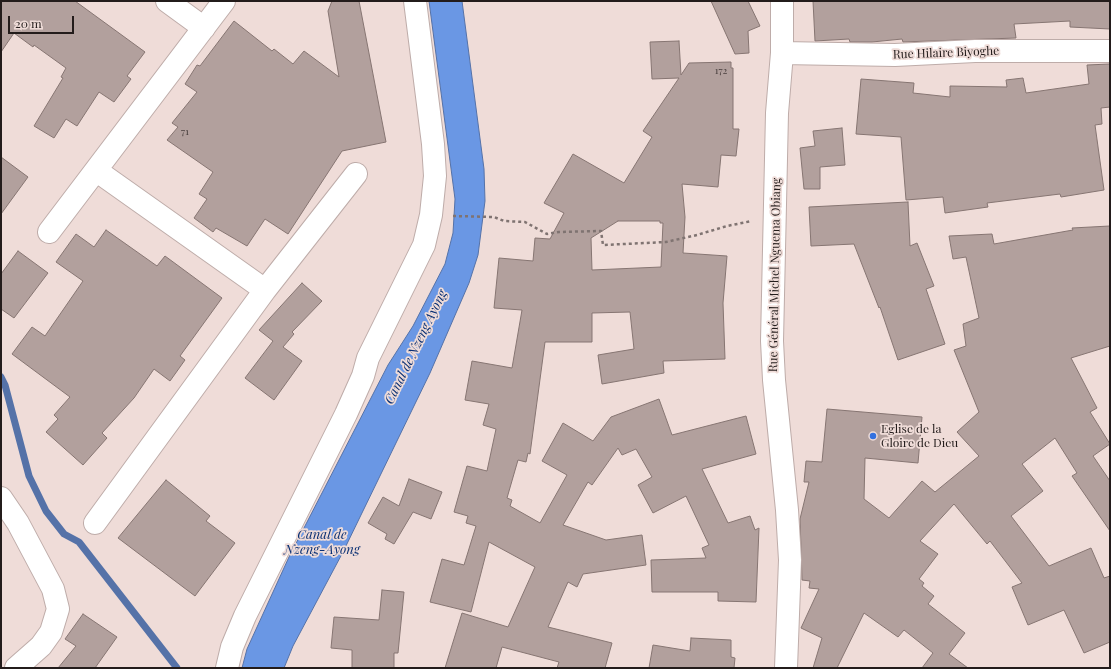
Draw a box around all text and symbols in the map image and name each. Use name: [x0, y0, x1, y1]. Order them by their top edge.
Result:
scale bar: [10, 8, 76, 34]
text: 20 m: [15, 15, 42, 31]
street label: Rue Hilaire Biyoghe: [893, 44, 999, 62]
house number: 172: [715, 65, 727, 77]
house number: 71: [181, 126, 189, 138]
street label: Rue Général Michel Nguema Obiang: [766, 178, 784, 372]
water label: Canal de Nzeng Ayong: [382, 287, 450, 407]
place label: Eglise de la Gloire de Dieu: [881, 422, 958, 450]
marker: Eglise de la Gloire de Dieu: [868, 431, 878, 441]
water label: Canal de Nzeng-Ayong: [284, 527, 360, 558]

